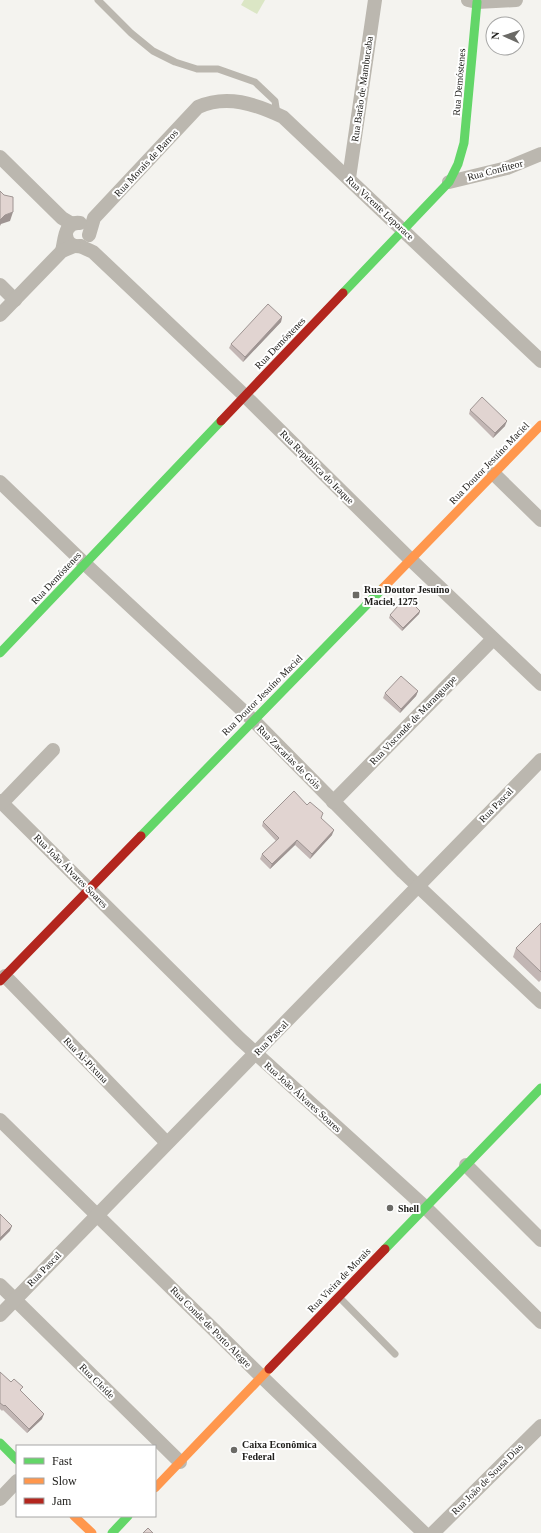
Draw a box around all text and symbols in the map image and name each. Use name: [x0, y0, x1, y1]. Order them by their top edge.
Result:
north arrow: [485, 16, 525, 56]
text: N: [489, 31, 501, 40]
street label: Rua Barão de Mambucaba: [349, 35, 375, 142]
street label: Rua Demóstenes: [451, 48, 467, 116]
street label: Rua Morais de Barros: [112, 127, 180, 199]
street label: Rua Confiteor: [466, 157, 525, 183]
street label: Rua Vicente Leporace: [344, 174, 417, 243]
street label: Rua Demóstenes: [253, 315, 307, 371]
street label: Rua Doutor Jesuíno Maciel: [447, 420, 531, 506]
street label: Rua República do Iraque: [278, 428, 357, 507]
street label: Rua Demóstenes: [29, 549, 83, 606]
place label: Rua Doutor Jesuíno Maciel, 1275: [364, 584, 449, 607]
marker: Rua Doutor Jesuíno Maciel, 1275: [351, 590, 361, 600]
street label: Rua Doutor Jesuíno Maciel: [219, 652, 305, 738]
street label: Rua Visconde de Maranguape: [367, 673, 459, 767]
street label: Rua Zacarias de Góis: [255, 723, 323, 791]
street label: Rua Pascal: [477, 785, 515, 825]
street label: Rua João Álvares Soares: [32, 832, 110, 910]
street label: Rua Pascal: [252, 1018, 290, 1058]
street label: Rua Ai-Pixuna: [61, 1035, 111, 1086]
street label: Rua João Álvares Soares: [262, 1060, 344, 1135]
marker: Shell: [385, 1203, 395, 1213]
place label: Shell: [398, 1203, 419, 1214]
street label: Rua Vieira de Morais: [305, 1245, 373, 1315]
street label: Rua Pascal: [25, 1249, 63, 1289]
street label: Rua Conde de Porto Alegre: [168, 1284, 254, 1370]
street label: Rua Cleide: [77, 1361, 117, 1401]
place label: Caixa Econômica Federal: [242, 1439, 317, 1462]
street label: Rua João de Sousa Dias: [449, 1441, 525, 1517]
legend: [16, 1445, 156, 1517]
marker: Caixa Econômica Federal: [229, 1445, 239, 1455]
text: Fast: [52, 1454, 73, 1468]
text: Slow: [52, 1474, 77, 1488]
text: Jam: [52, 1494, 72, 1508]

